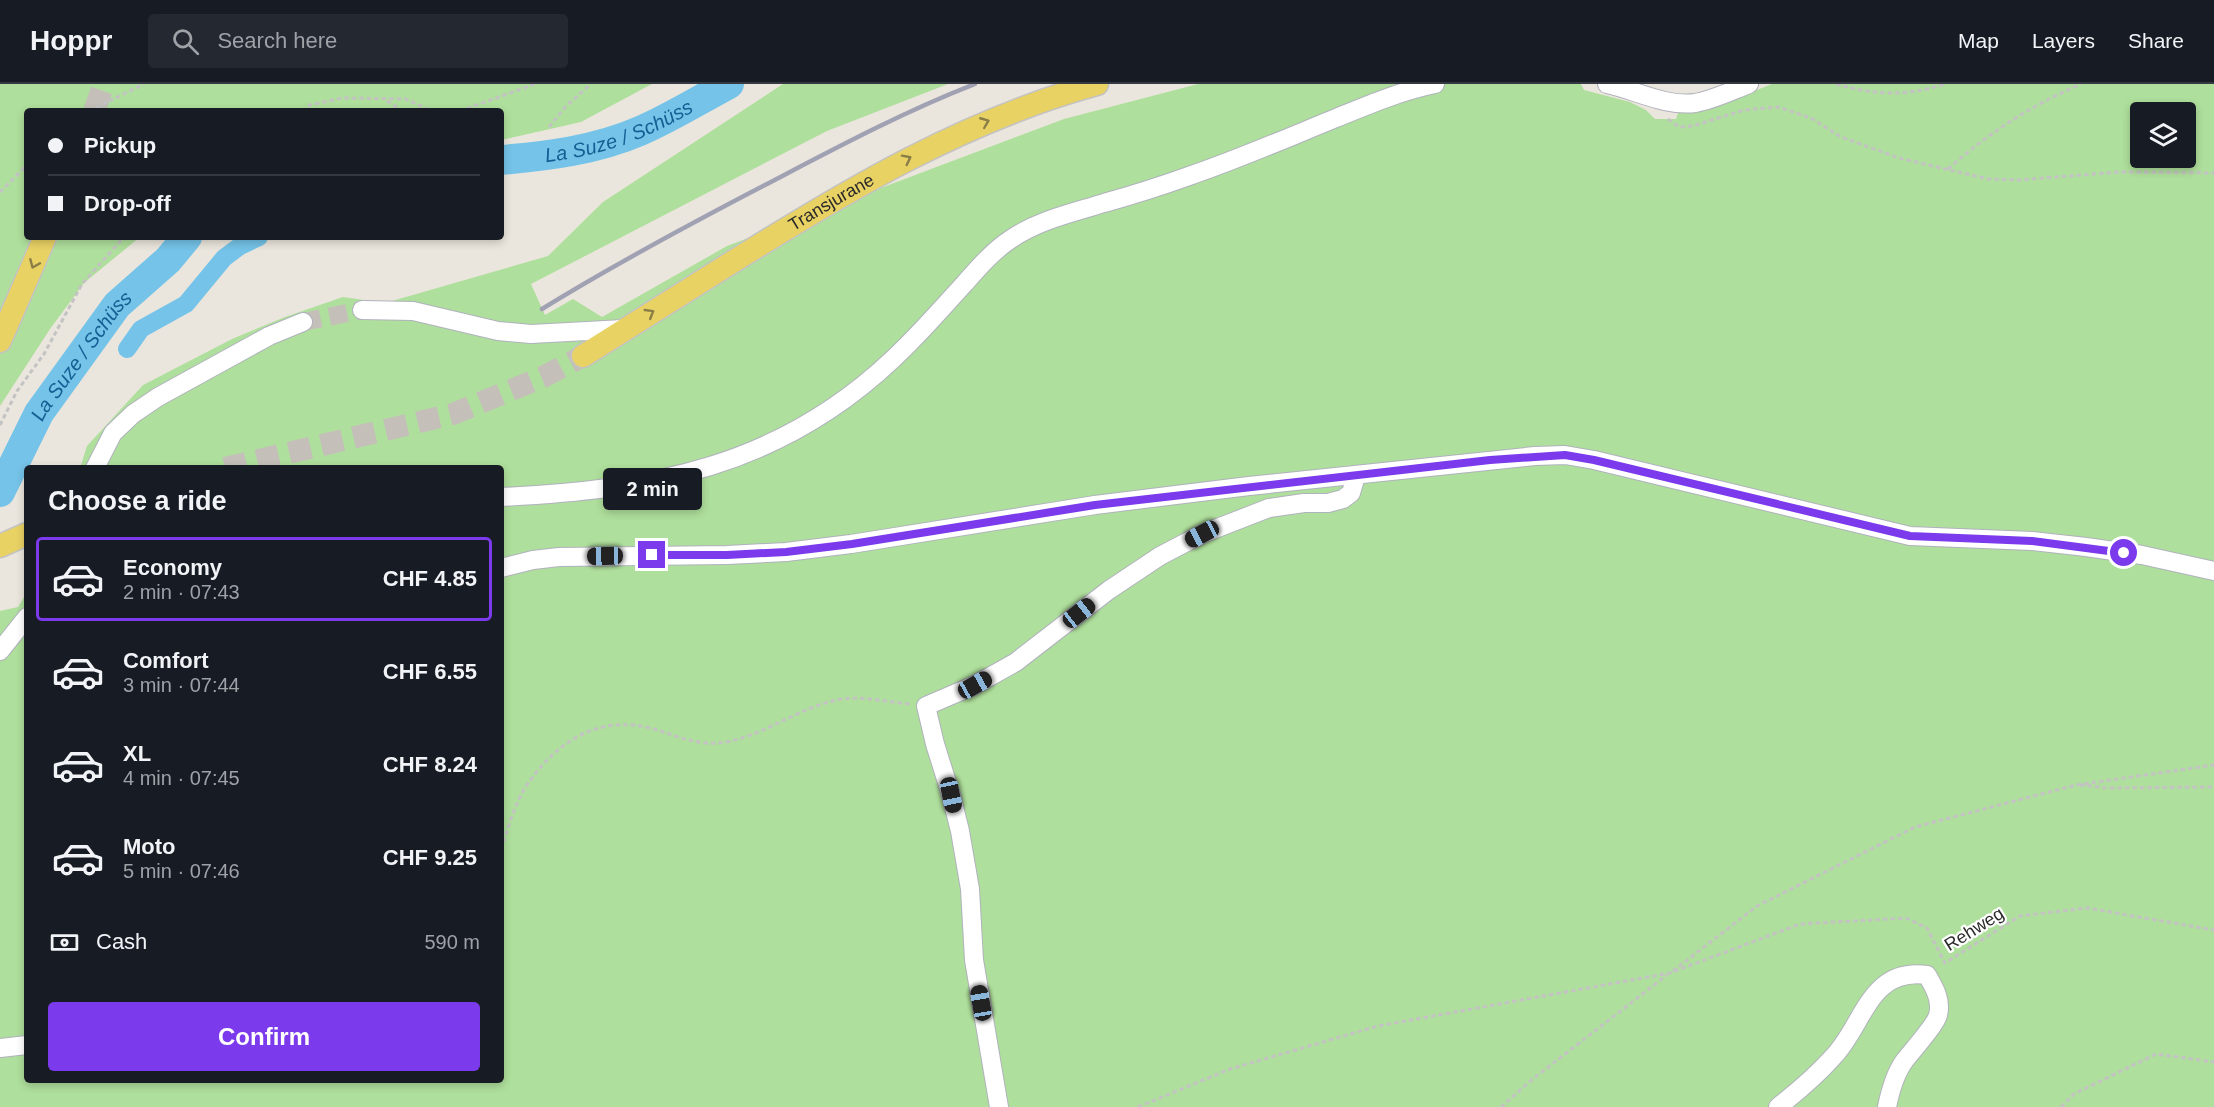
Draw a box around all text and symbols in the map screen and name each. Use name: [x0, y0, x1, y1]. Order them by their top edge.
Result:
search box: [148, 14, 568, 68]
text: Hoppr: [30, 25, 112, 56]
icon: search: [169, 25, 202, 58]
text: Search here: [217, 28, 337, 53]
text: Map: [1958, 29, 1999, 52]
text: Layers: [2032, 29, 2095, 52]
text: Share: [2128, 29, 2184, 52]
water label: La Suze / Schüss: [543, 95, 696, 166]
map controls: [2130, 102, 2196, 168]
button: layers: [2130, 102, 2196, 168]
one-way arrow: [979, 117, 990, 129]
text: Pickup: [84, 133, 156, 158]
one-way arrow: [901, 155, 912, 166]
street label: Transjurane: [785, 170, 877, 235]
text: Drop-off: [84, 191, 171, 216]
one-way arrow: [29, 258, 41, 269]
water label: La Suze / Schüss: [26, 286, 136, 424]
one-way arrow: [644, 309, 654, 321]
callout: 2 min: [602, 468, 702, 510]
text: 2 min: [626, 478, 679, 500]
text: Choose a ride: [48, 486, 227, 516]
car: [1182, 518, 1222, 550]
route start: [2110, 539, 2137, 566]
route end: [638, 541, 665, 568]
car: [587, 547, 623, 565]
icon: car: [51, 552, 105, 606]
text: Economy: [123, 555, 222, 580]
text: CHF 4.85: [383, 566, 477, 591]
text: 2 min · 07:43: [123, 581, 240, 603]
car: [1059, 595, 1099, 631]
icon: car: [51, 645, 105, 699]
text: Comfort: [123, 648, 209, 673]
text: CHF 6.55: [383, 659, 477, 684]
car: [955, 668, 995, 702]
text: 3 min · 07:44: [123, 674, 240, 696]
icon: car: [51, 738, 105, 792]
text: XL: [123, 741, 151, 766]
text: CHF 8.24: [383, 752, 477, 777]
text: 4 min · 07:45: [123, 767, 240, 789]
car: [938, 776, 964, 814]
icon: car: [51, 831, 105, 885]
text: Moto: [123, 834, 176, 859]
text: CHF 9.25: [383, 845, 477, 870]
text: 5 min · 07:46: [123, 860, 240, 882]
street label: Rehweg: [1941, 903, 2007, 955]
icon: cash: [48, 926, 81, 959]
text: Cash: [96, 929, 147, 954]
text: 590 m: [424, 931, 480, 953]
car: [969, 984, 993, 1022]
button: Confirm: [48, 1002, 480, 1071]

